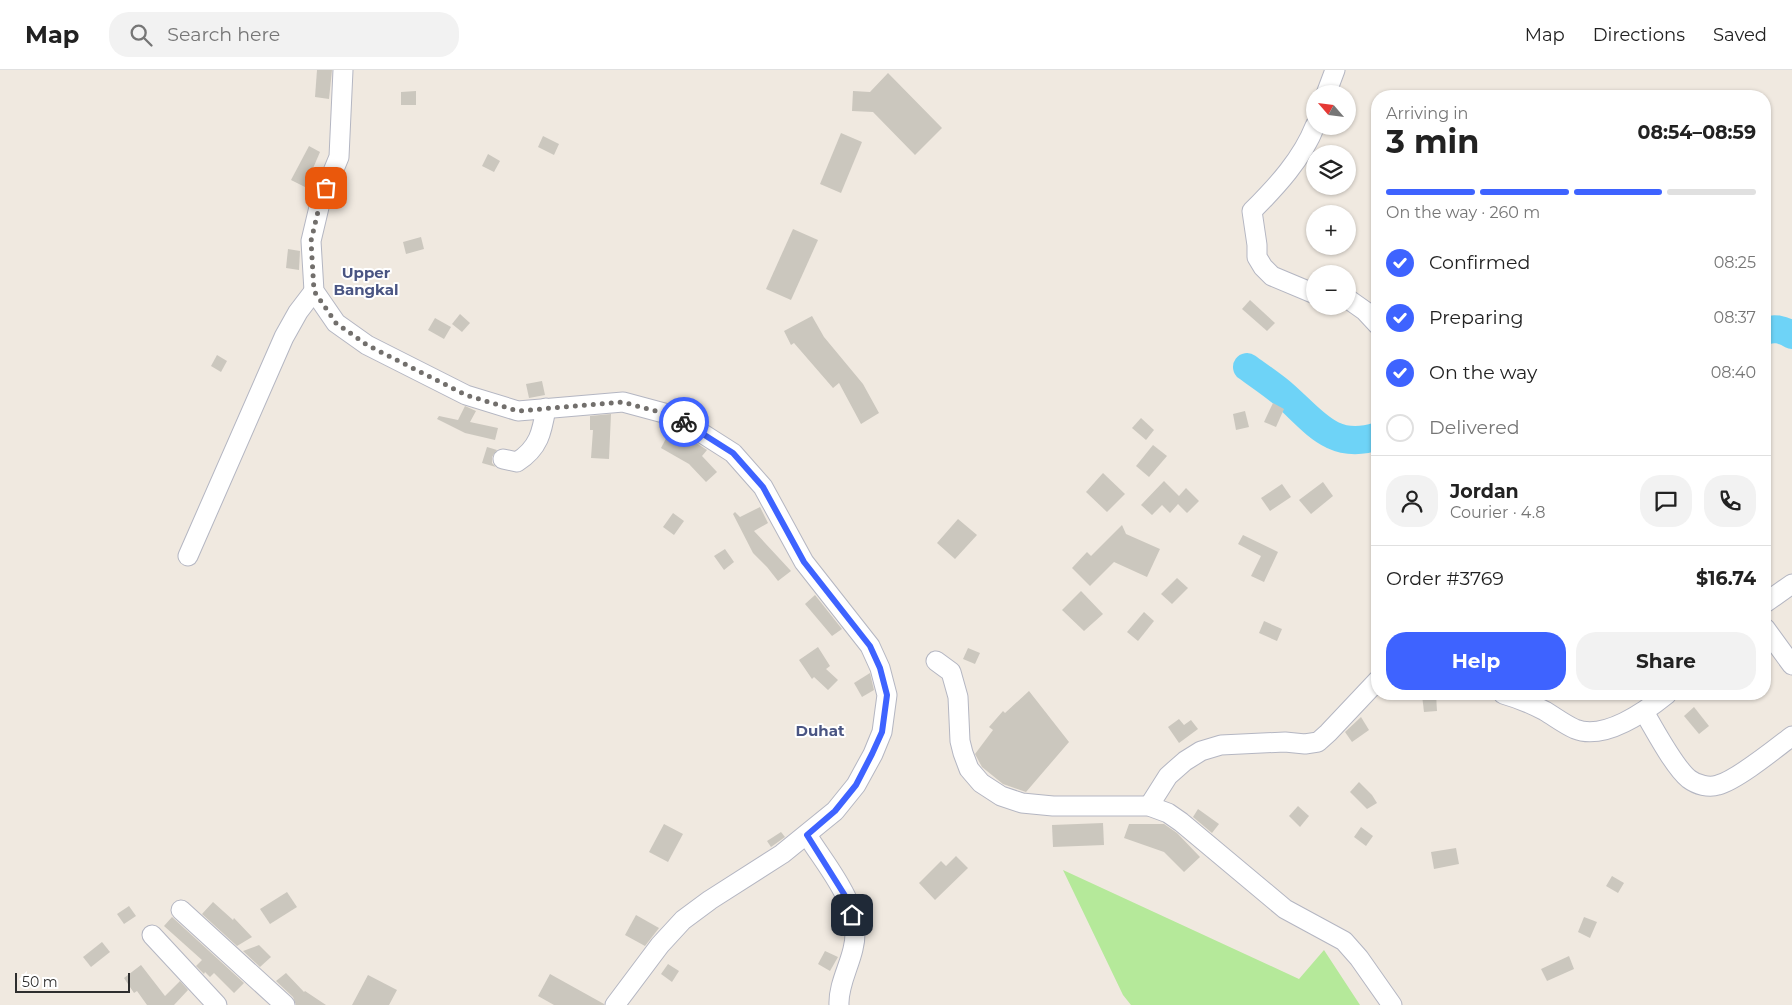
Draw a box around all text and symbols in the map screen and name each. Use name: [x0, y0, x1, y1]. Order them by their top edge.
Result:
search box: [109, 12, 459, 57]
text: Map: [25, 20, 79, 49]
icon: search: [127, 21, 155, 49]
text: Search here: [167, 23, 280, 46]
text: Map: [1525, 24, 1565, 46]
text: Directions: [1593, 24, 1685, 46]
text: Saved: [1713, 24, 1767, 46]
north arrow: [1306, 85, 1356, 135]
map controls: [1306, 85, 1356, 315]
text: Arriving in: [1386, 104, 1468, 123]
text: 08:54–08:59: [1638, 121, 1756, 144]
text: 3 min: [1386, 122, 1479, 161]
button: layers: [1306, 145, 1356, 195]
pin: [305, 167, 347, 209]
icon: bag: [312, 174, 340, 202]
text: On the way · 260 m: [1386, 203, 1540, 222]
button: +: [1306, 205, 1356, 255]
icon: check: [1386, 249, 1414, 277]
text: Confirmed: [1429, 251, 1530, 274]
text: 08:25: [1714, 253, 1756, 272]
district label: Upper Bangkal: [333, 263, 399, 299]
button: −: [1306, 265, 1356, 315]
icon: check: [1386, 304, 1414, 332]
text: Preparing: [1429, 306, 1524, 329]
text: 08:37: [1714, 308, 1756, 327]
icon: check: [1386, 359, 1414, 387]
text: On the way: [1429, 361, 1537, 384]
text: 08:40: [1711, 363, 1756, 382]
courier: [659, 397, 709, 447]
icon: bike: [670, 408, 698, 436]
text: Delivered: [1429, 416, 1520, 439]
button: person: [1386, 475, 1438, 527]
button: chat: [1640, 475, 1692, 527]
button: phone: [1704, 475, 1756, 527]
text: Jordan: [1450, 480, 1519, 503]
text: Courier · 4.8: [1450, 503, 1546, 522]
text: Order #3769: [1386, 567, 1504, 590]
text: $16.74: [1696, 567, 1756, 590]
button: Help: [1386, 632, 1566, 690]
button: Share: [1576, 632, 1756, 690]
district label: Duhat: [796, 721, 845, 740]
pin: [831, 894, 873, 936]
icon: home: [838, 901, 866, 929]
scale bar: [15, 970, 130, 993]
text: 50 m: [22, 973, 58, 991]

